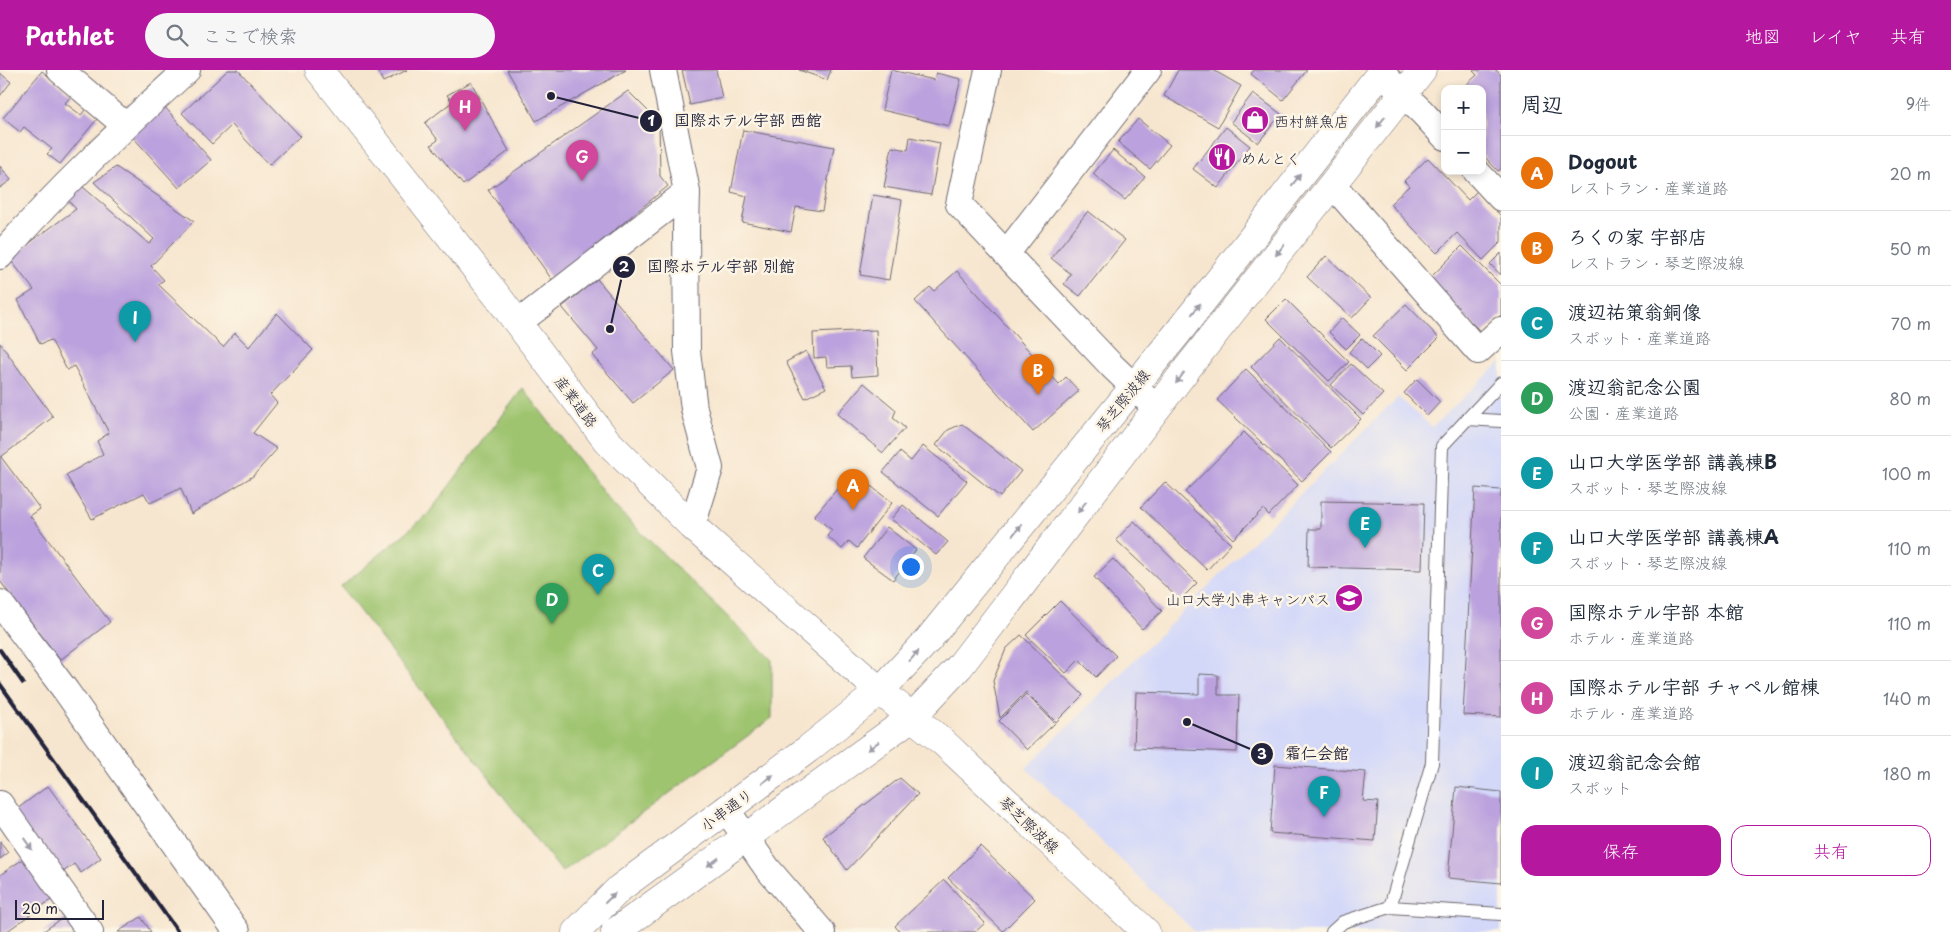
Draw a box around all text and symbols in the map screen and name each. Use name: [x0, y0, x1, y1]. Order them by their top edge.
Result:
search box: [145, 13, 495, 58]
text: Pathlet: [25, 17, 115, 53]
icon: search: [163, 21, 191, 49]
text: ここで検索: [203, 21, 298, 49]
text: 地図: [1745, 22, 1781, 49]
text: レイヤ: [1809, 22, 1862, 49]
text: 共有: [1890, 22, 1926, 49]
map controls: [1441, 85, 1486, 175]
button: +: [1441, 85, 1486, 130]
text: 周辺: [1521, 87, 1563, 119]
pin: H: [449, 90, 481, 131]
text: 9件: [1906, 91, 1931, 115]
callout: 国際ホテル宇部 西館: [638, 105, 832, 136]
shop icon: 西村鮮魚店: [1240, 105, 1270, 135]
text: 国際ホテル宇部 西館: [674, 107, 822, 131]
text: 1: [647, 108, 655, 131]
place label: 西村鮮魚店: [1274, 109, 1349, 132]
one-way arrow: [1376, 115, 1386, 129]
button: −: [1441, 130, 1486, 175]
pin: G: [566, 140, 598, 181]
restaurant icon: めんとく: [1207, 142, 1237, 172]
place label: めんとく: [1241, 146, 1301, 169]
text: Dogout: [1568, 147, 1637, 175]
text: A: [1531, 161, 1543, 185]
text: 20 m: [1890, 161, 1931, 185]
one-way arrow: [1291, 174, 1301, 187]
text: レストラン · 産業道路: [1568, 175, 1728, 199]
text: ろくの家 宇部店: [1568, 222, 1707, 250]
text: B: [1532, 236, 1542, 260]
text: 50 m: [1890, 236, 1931, 260]
one-way arrow: [1275, 243, 1286, 256]
text: レストラン · 琴芝際波線: [1568, 250, 1744, 274]
callout: 国際ホテル宇部 別館: [611, 251, 806, 282]
text: 国際ホテル宇部 別館: [647, 253, 795, 277]
text: 2: [619, 254, 630, 277]
text: 渡辺祐策翁銅像: [1568, 297, 1701, 325]
pin: I: [119, 301, 151, 342]
one-way arrow: [1191, 303, 1202, 316]
text: C: [1531, 311, 1543, 335]
text: 70 m: [1891, 311, 1931, 335]
text: スポット · 産業道路: [1568, 325, 1711, 349]
pin: B: [1022, 354, 1054, 395]
street label: 琴芝際波線: [1089, 364, 1155, 436]
street label: 産業道路: [550, 370, 604, 432]
one-way arrow: [1175, 371, 1185, 385]
text: 渡辺翁記念公園: [1568, 372, 1701, 400]
text: D: [1531, 386, 1543, 410]
text: 80 m: [1889, 386, 1931, 410]
text: 公園 · 産業道路: [1568, 400, 1679, 424]
text: 山口大学医学部 講義棟B: [1568, 447, 1777, 475]
text: E: [1532, 461, 1542, 485]
text: 100 m: [1882, 461, 1931, 485]
pin: A: [837, 469, 869, 510]
text: スポット · 琴芝際波線: [1568, 475, 1727, 499]
one-way arrow: [1076, 500, 1087, 513]
pin: E: [1349, 507, 1381, 548]
text: 山口大学医学部 講義棟A: [1568, 522, 1779, 550]
one-way arrow: [1011, 524, 1022, 537]
text: F: [1532, 536, 1542, 560]
text: 110 m: [1888, 536, 1931, 560]
text: スポット · 琴芝際波線: [1568, 550, 1727, 574]
pin: C: [582, 554, 614, 595]
your location: [898, 554, 924, 580]
pin: D: [536, 583, 568, 624]
school or university icon: 山口大学小串キャンパス: [1334, 583, 1364, 613]
place label: 山口大学小串キャンパス: [1166, 587, 1330, 610]
text: 国際ホテル宇部 本館: [1568, 597, 1744, 625]
text: G: [1530, 611, 1544, 635]
text: 110 m: [1888, 611, 1931, 635]
text: ホテル · 産業道路: [1568, 625, 1694, 649]
one-way arrow: [908, 650, 920, 662]
text: 国際ホテル宇部 チャペル館棟: [1568, 672, 1819, 700]
text: H: [1531, 686, 1543, 710]
text: 140 m: [1883, 686, 1931, 710]
text: ホテル · 産業道路: [1568, 700, 1694, 724]
callout: 霜仁会館: [1250, 738, 1359, 769]
text: 霜仁会館: [1285, 740, 1349, 764]
one-way arrow: [866, 741, 880, 751]
text: 3: [1257, 741, 1267, 764]
text: 渡辺翁記念会館: [1568, 747, 1701, 775]
text: I: [1534, 761, 1540, 785]
text: 180 m: [1883, 761, 1931, 785]
one-way arrow: [761, 774, 775, 784]
text: スポット: [1568, 775, 1632, 799]
pin: F: [1308, 776, 1340, 817]
street label: 小串通り: [695, 782, 757, 836]
street label: 琴芝際波線: [995, 790, 1065, 858]
button: 保存: [1521, 825, 1721, 876]
button: 共有: [1731, 825, 1931, 876]
one-way arrow: [23, 837, 33, 851]
one-way arrow: [706, 857, 720, 867]
one-way arrow: [604, 892, 616, 904]
scale bar: [15, 897, 104, 920]
text: 20 m: [22, 898, 58, 919]

